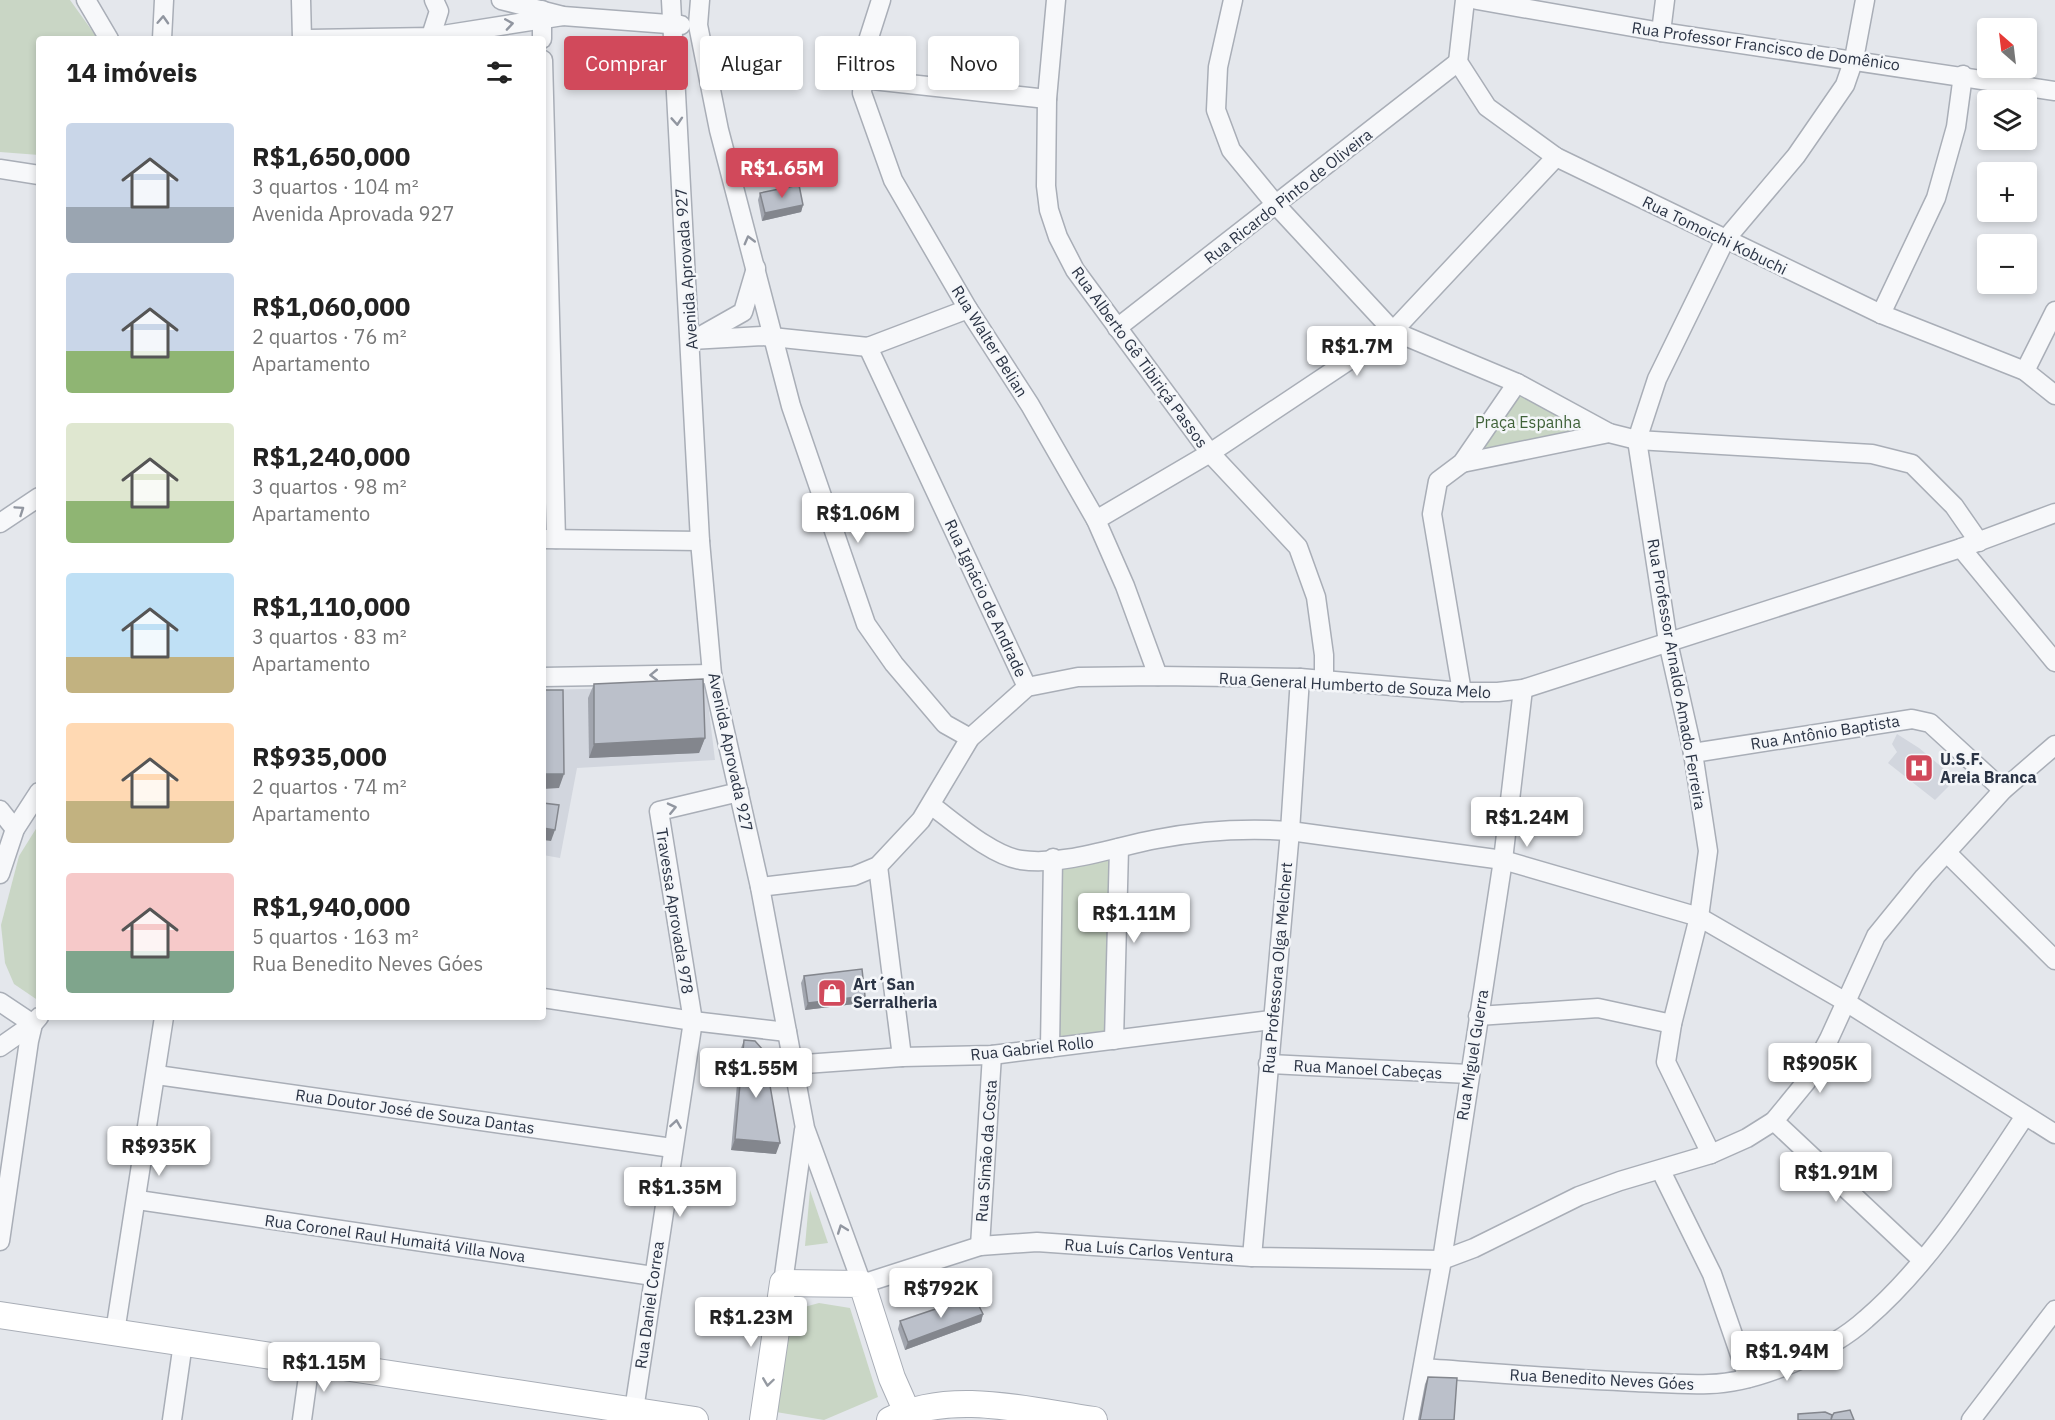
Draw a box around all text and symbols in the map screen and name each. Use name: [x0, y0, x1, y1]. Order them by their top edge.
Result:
one-way arrow: [156, 15, 169, 24]
street label: Rua Professor Francisco de Domênico: [1631, 17, 1901, 75]
north arrow: [1977, 18, 2037, 78]
map controls: [1977, 18, 2037, 294]
one-way arrow: [504, 19, 513, 31]
chip: Comprar: [564, 36, 688, 90]
chip: Alugar: [700, 36, 803, 90]
chip: Filtros: [815, 36, 916, 90]
chip: Novo: [928, 36, 1019, 90]
text: 14 imóveis: [66, 55, 197, 89]
icon: filters: [483, 56, 516, 89]
button: layers: [1977, 90, 2037, 150]
one-way arrow: [670, 117, 683, 126]
street label: Rua Ricardo Pinto de Oliveira: [1200, 124, 1376, 268]
text: R$1,650,000: [252, 139, 410, 173]
icon: home: [114, 147, 186, 219]
pin: R$1.65M: [727, 148, 837, 199]
text: R$1.65M: [740, 154, 824, 181]
button: +: [1977, 162, 2037, 222]
text: 3 quartos · 104 m²: [252, 173, 419, 200]
street label: Avenida Aprovada 927: [670, 188, 702, 350]
street label: Rua Tomoichi Kobuchi: [1639, 191, 1791, 279]
text: Avenida Aprovada 927: [252, 200, 454, 227]
button: −: [1977, 234, 2037, 294]
one-way arrow: [743, 236, 756, 246]
street label: Rua Alberto Gê Tibiriçá Passos: [1067, 262, 1213, 452]
street label: Rua Walter Belian: [948, 282, 1032, 400]
text: R$1,060,000: [252, 289, 410, 323]
icon: home: [114, 297, 186, 369]
text: 2 quartos · 76 m²: [252, 323, 407, 350]
pin: R$1.7M: [1308, 326, 1406, 377]
text: R$1.7M: [1321, 332, 1393, 359]
text: Apartamento: [252, 350, 370, 377]
park label: Praça Espanha: [1475, 412, 1581, 432]
text: R$1,240,000: [252, 439, 410, 473]
icon: home: [114, 447, 186, 519]
text: 3 quartos · 98 m²: [252, 473, 407, 500]
pin: R$1.06M: [803, 493, 913, 544]
text: R$1.06M: [816, 499, 900, 526]
text: Apartamento: [252, 500, 370, 527]
one-way arrow: [13, 506, 24, 517]
street label: Rua Ignácio de Andrade: [941, 516, 1031, 680]
street label: Rua Professor Arnaldo Amado Ferreira: [1643, 537, 1711, 812]
text: R$1,110,000: [252, 589, 410, 623]
icon: home: [114, 597, 186, 669]
text: 3 quartos · 83 m²: [252, 623, 407, 650]
text: Apartamento: [252, 650, 370, 677]
street label: Rua General Humberto de Souza Melo: [1218, 668, 1492, 702]
one-way arrow: [649, 669, 658, 681]
street label: Avenida Aprovada 927: [704, 671, 758, 833]
street label: Rua Antônio Baptista: [1749, 710, 1902, 754]
text: R$935,000: [252, 739, 387, 773]
icon: home: [114, 747, 186, 819]
place label: U.S.F. Areia Branca: [1940, 749, 2037, 787]
hospital icon: U.S.F. Areia Branca: [1903, 752, 1935, 784]
text: 2 quartos · 74 m²: [252, 773, 407, 800]
pin: R$1.24M: [1472, 797, 1582, 848]
text: Apartamento: [252, 800, 370, 827]
one-way arrow: [667, 802, 677, 815]
text: R$1.24M: [1485, 803, 1569, 830]
street label: Travessa Aprovada 978: [652, 827, 698, 995]
street label: Rua Professora Olga Melchert: [1258, 861, 1296, 1075]
text: R$1,940,000: [252, 889, 410, 923]
pin: R$1.11M: [1079, 893, 1189, 944]
icon: home: [114, 897, 186, 969]
text: R$1.11M: [1092, 899, 1176, 926]
text: 5 quartos · 163 m²: [252, 923, 419, 950]
text: Rua Benedito Neves Góes: [252, 950, 483, 977]
place label: Art´San Serralheria: [853, 974, 937, 1012]
shop icon: Art´San Serralheria: [816, 977, 848, 1009]
street label: Rua Miguel Guerra: [1452, 988, 1492, 1122]
street label: Rua Gabriel Rollo: [969, 1032, 1095, 1064]
pin: R$905K: [1771, 1043, 1869, 1094]
pin: R$1.55M: [701, 1048, 811, 1099]
text: R$905K: [1782, 1049, 1858, 1076]
text: R$1.55M: [714, 1054, 798, 1081]
street label: Rua Manoel Cabeças: [1293, 1055, 1443, 1083]
street label: Rua Simão da Costa: [971, 1079, 1001, 1223]
street label: Rua Doutor José de Souza Dantas: [294, 1084, 536, 1138]
one-way arrow: [669, 1119, 682, 1129]
pin: R$935K: [110, 1126, 208, 1177]
text: R$935K: [121, 1132, 197, 1159]
pin: R$1.91M: [1781, 1152, 1891, 1203]
text: R$1.91M: [1794, 1158, 1878, 1185]
pin: R$1.35M: [625, 1167, 735, 1218]
text: R$1.35M: [638, 1173, 722, 1200]
street label: Rua Coronel Raul Humaitá Villa Nova: [263, 1210, 527, 1266]
one-way arrow: [836, 1224, 849, 1235]
street label: Rua Luís Carlos Ventura: [1064, 1234, 1235, 1266]
street label: Rua Daniel Correa: [630, 1239, 668, 1370]
pin: R$792K: [892, 1268, 990, 1319]
text: R$792K: [903, 1274, 979, 1301]
pin: R$1.23M: [696, 1297, 806, 1348]
text: R$1.23M: [709, 1303, 793, 1330]
pin: R$1.94M: [1732, 1331, 1842, 1382]
text: R$1.94M: [1745, 1337, 1829, 1364]
pin: R$1.15M: [269, 1342, 379, 1393]
text: R$1.15M: [282, 1348, 366, 1375]
street label: Rua Benedito Neves Góes: [1509, 1364, 1695, 1394]
one-way arrow: [763, 1378, 775, 1387]

